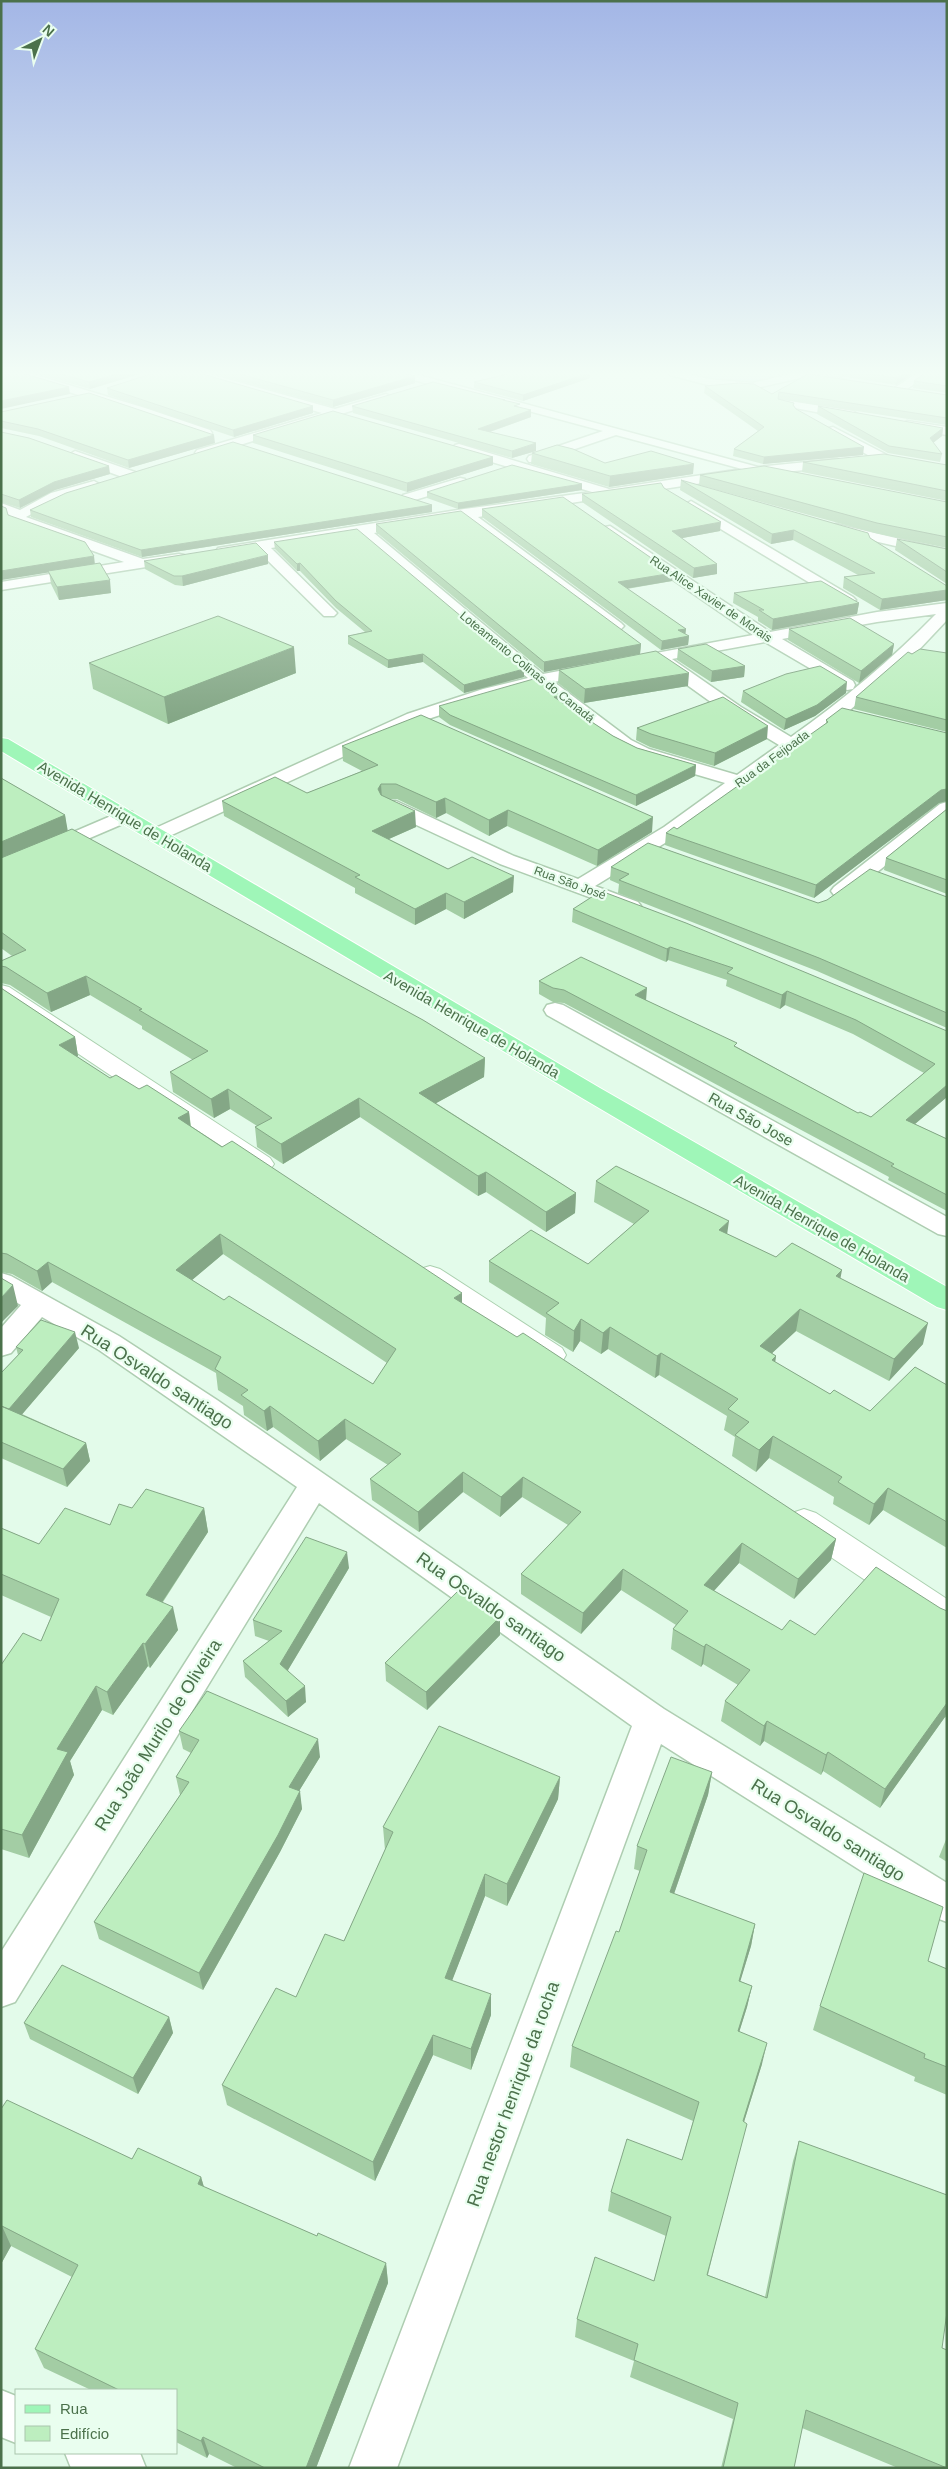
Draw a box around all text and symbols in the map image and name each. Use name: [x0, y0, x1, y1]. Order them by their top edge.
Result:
north arrow: [15, 15, 65, 65]
text: N: [40, 21, 58, 40]
street label: Rua Alice Xavier de Morais: [647, 553, 775, 645]
street label: Loteamento Colinas do Canadá: [457, 608, 597, 726]
street label: Rua da Feijoada: [732, 727, 812, 791]
street label: Avenida Henrique de Holanda: [35, 757, 216, 875]
street label: Rua São José: [532, 864, 608, 903]
street label: Avenida Henrique de Holanda: [381, 967, 563, 1082]
street label: Rua São Jose: [706, 1089, 796, 1149]
street label: Avenida Henrique de Holanda: [731, 1171, 913, 1286]
street label: Rua Osvaldo santiago: [77, 1320, 237, 1434]
street label: Rua Osvaldo santiago: [413, 1548, 569, 1666]
street label: Rua João Murilo de Oliveira: [91, 1635, 226, 1834]
street label: Rua Osvaldo santiago: [748, 1775, 908, 1885]
street label: Rua nestor henrique da rocha: [463, 1978, 563, 2209]
legend: [15, 2389, 178, 2454]
text: Rua: [60, 2400, 88, 2417]
text: Edifício: [60, 2425, 109, 2442]

